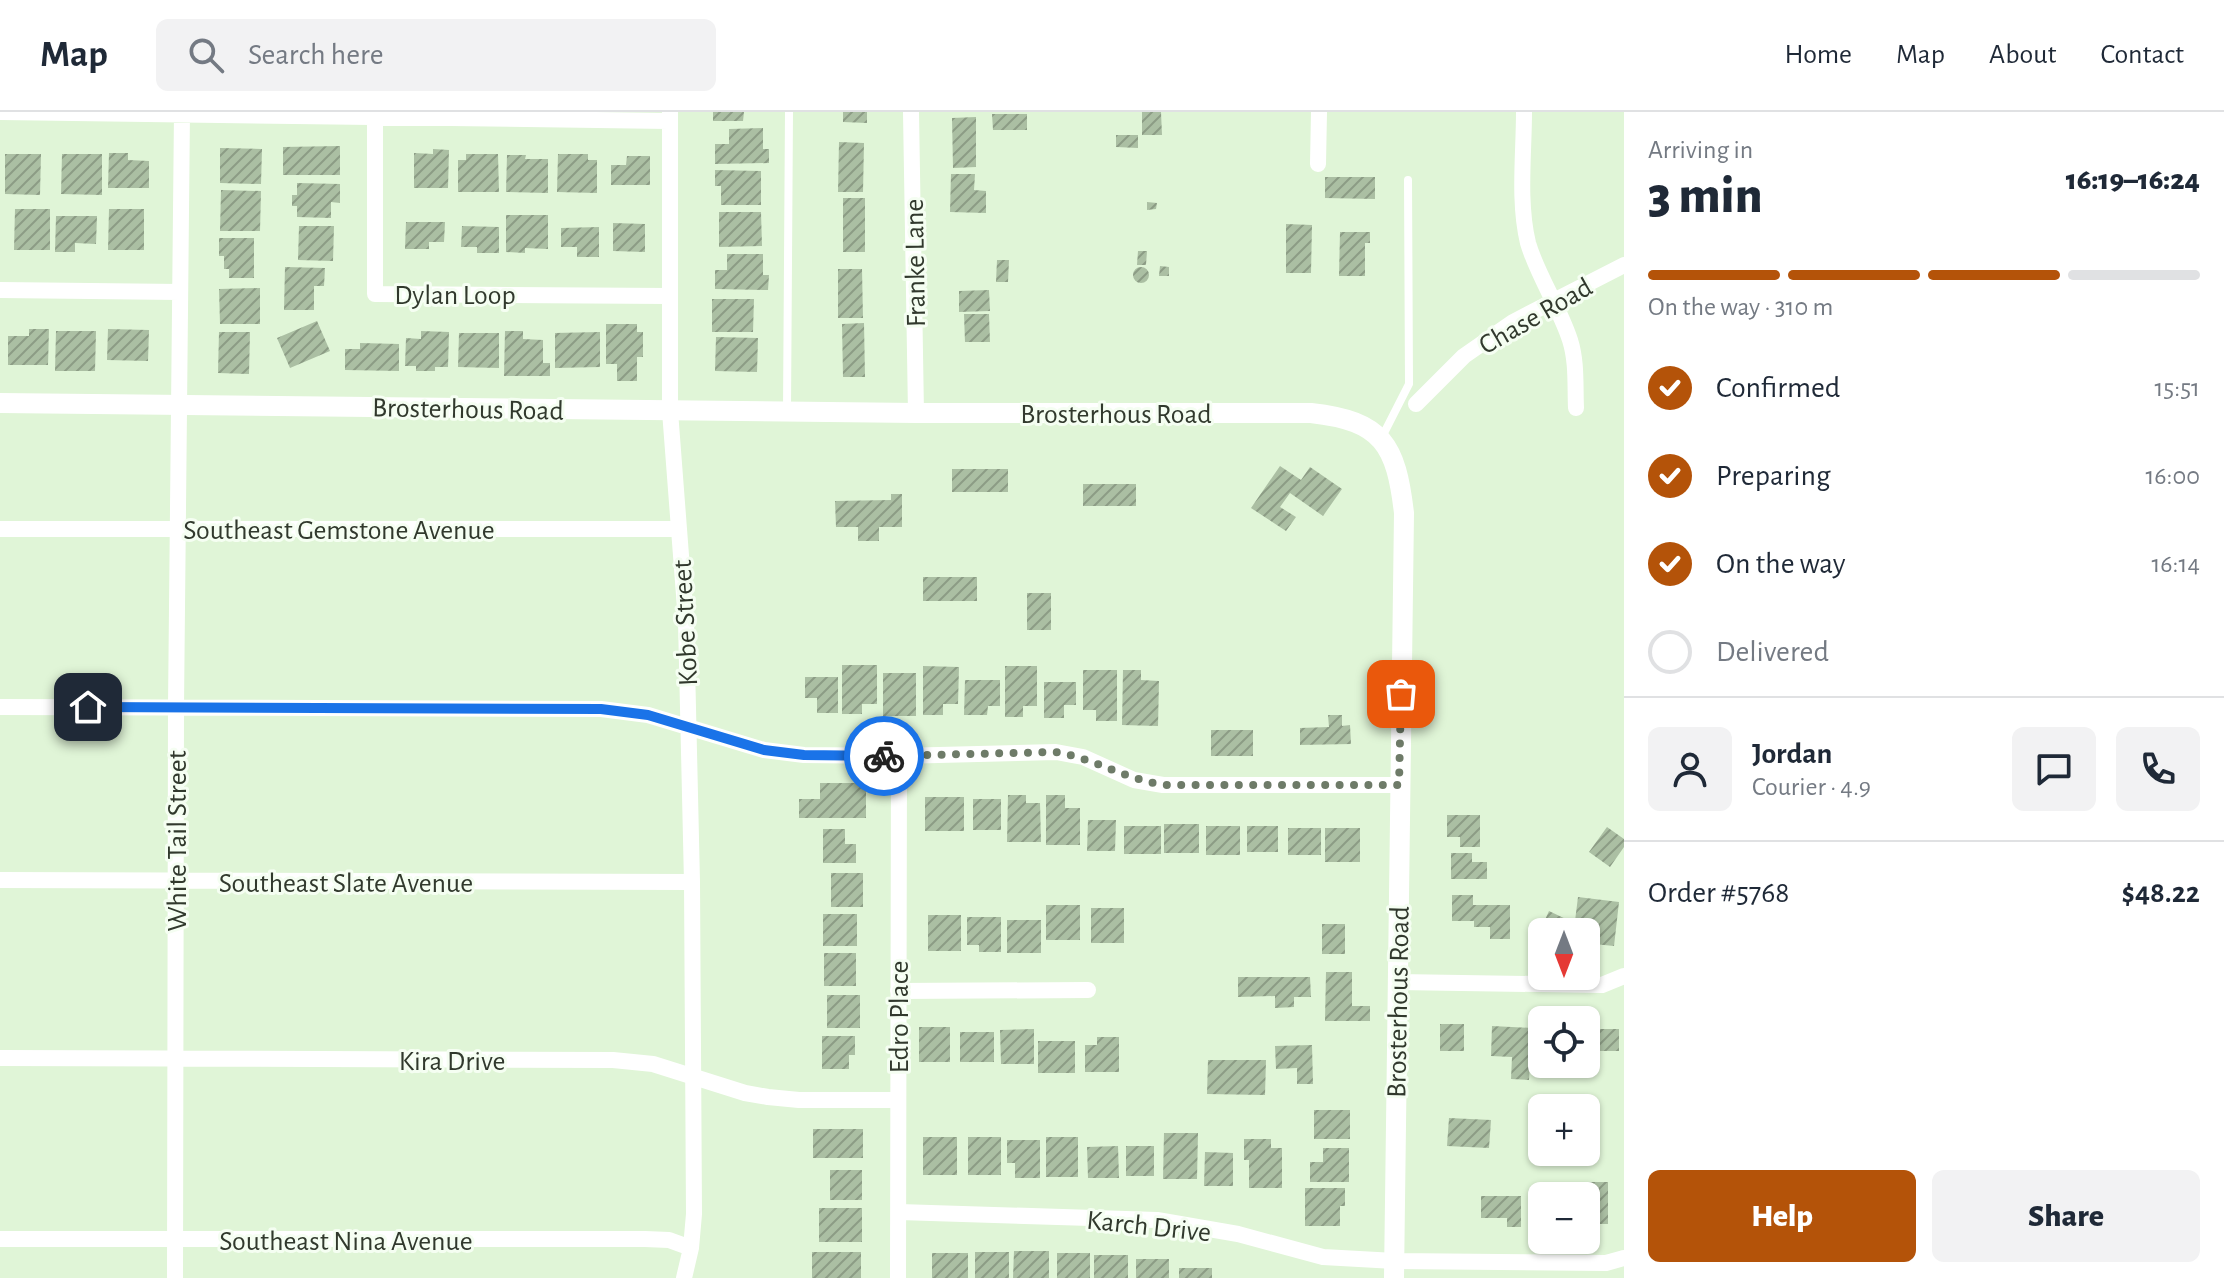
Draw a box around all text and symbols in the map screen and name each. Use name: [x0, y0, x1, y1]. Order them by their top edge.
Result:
search box: [156, 19, 716, 91]
icon: search: [184, 33, 228, 77]
text: Map: [40, 36, 108, 74]
text: Search here: [248, 40, 384, 70]
text: Home: [1785, 41, 1852, 69]
text: Map: [1896, 41, 1945, 69]
text: About: [1989, 41, 2057, 69]
text: Contact: [2101, 41, 2184, 69]
text: Arriving in: [1648, 137, 1753, 163]
text: 16:19–16:24: [2066, 165, 2200, 195]
text: 3 min: [1648, 170, 1762, 222]
street label: Franke Lane: [901, 198, 931, 327]
street label: Chase Road: [1475, 273, 1597, 360]
street label: Dylan Loop: [394, 282, 516, 310]
text: On the way · 310 m: [1648, 294, 1833, 320]
icon: check: [1648, 366, 1692, 410]
text: Confirmed: [1716, 373, 1840, 403]
text: 15:51: [2154, 375, 2200, 401]
street label: Brosterhous Road: [372, 394, 564, 426]
street label: Brosterhous Road: [1020, 401, 1212, 429]
icon: check: [1648, 454, 1692, 498]
text: Preparing: [1716, 461, 1831, 491]
text: 16:00: [2145, 463, 2200, 489]
street label: Southeast Gemstone Avenue: [183, 517, 495, 545]
icon: check: [1648, 542, 1692, 586]
text: On the way: [1716, 549, 1845, 579]
text: 16:14: [2151, 551, 2200, 577]
street label: Kobe Street: [669, 559, 703, 687]
text: Delivered: [1716, 637, 1829, 667]
pin: [1367, 660, 1435, 728]
icon: bag: [1379, 672, 1423, 716]
pin: [54, 673, 122, 741]
icon: home: [66, 685, 110, 729]
courier: [844, 716, 924, 796]
button: person: [1648, 727, 1732, 811]
button: chat: [2012, 727, 2096, 811]
button: phone: [2116, 727, 2200, 811]
icon: bike: [862, 734, 906, 778]
text: Jordan: [1752, 739, 1832, 769]
street label: White Tail Street: [164, 750, 192, 932]
text: Courier · 4.9: [1752, 774, 1871, 800]
street label: Southeast Slate Avenue: [219, 870, 473, 898]
text: Order #5768: [1648, 878, 1790, 908]
text: $48.22: [2121, 878, 2200, 908]
street label: Brosterhous Road: [1383, 906, 1415, 1098]
north arrow: [1528, 918, 1600, 990]
map controls: [1528, 918, 1600, 1254]
street label: Edro Place: [886, 961, 914, 1073]
button: locate: [1528, 1006, 1600, 1078]
street label: Kira Drive: [399, 1048, 505, 1076]
button: +: [1528, 1094, 1600, 1166]
button: Help: [1648, 1170, 1916, 1262]
button: Share: [1932, 1170, 2200, 1262]
button: −: [1528, 1182, 1600, 1254]
street label: Karch Drive: [1085, 1207, 1212, 1247]
street label: Southeast Nina Avenue: [219, 1228, 473, 1256]

